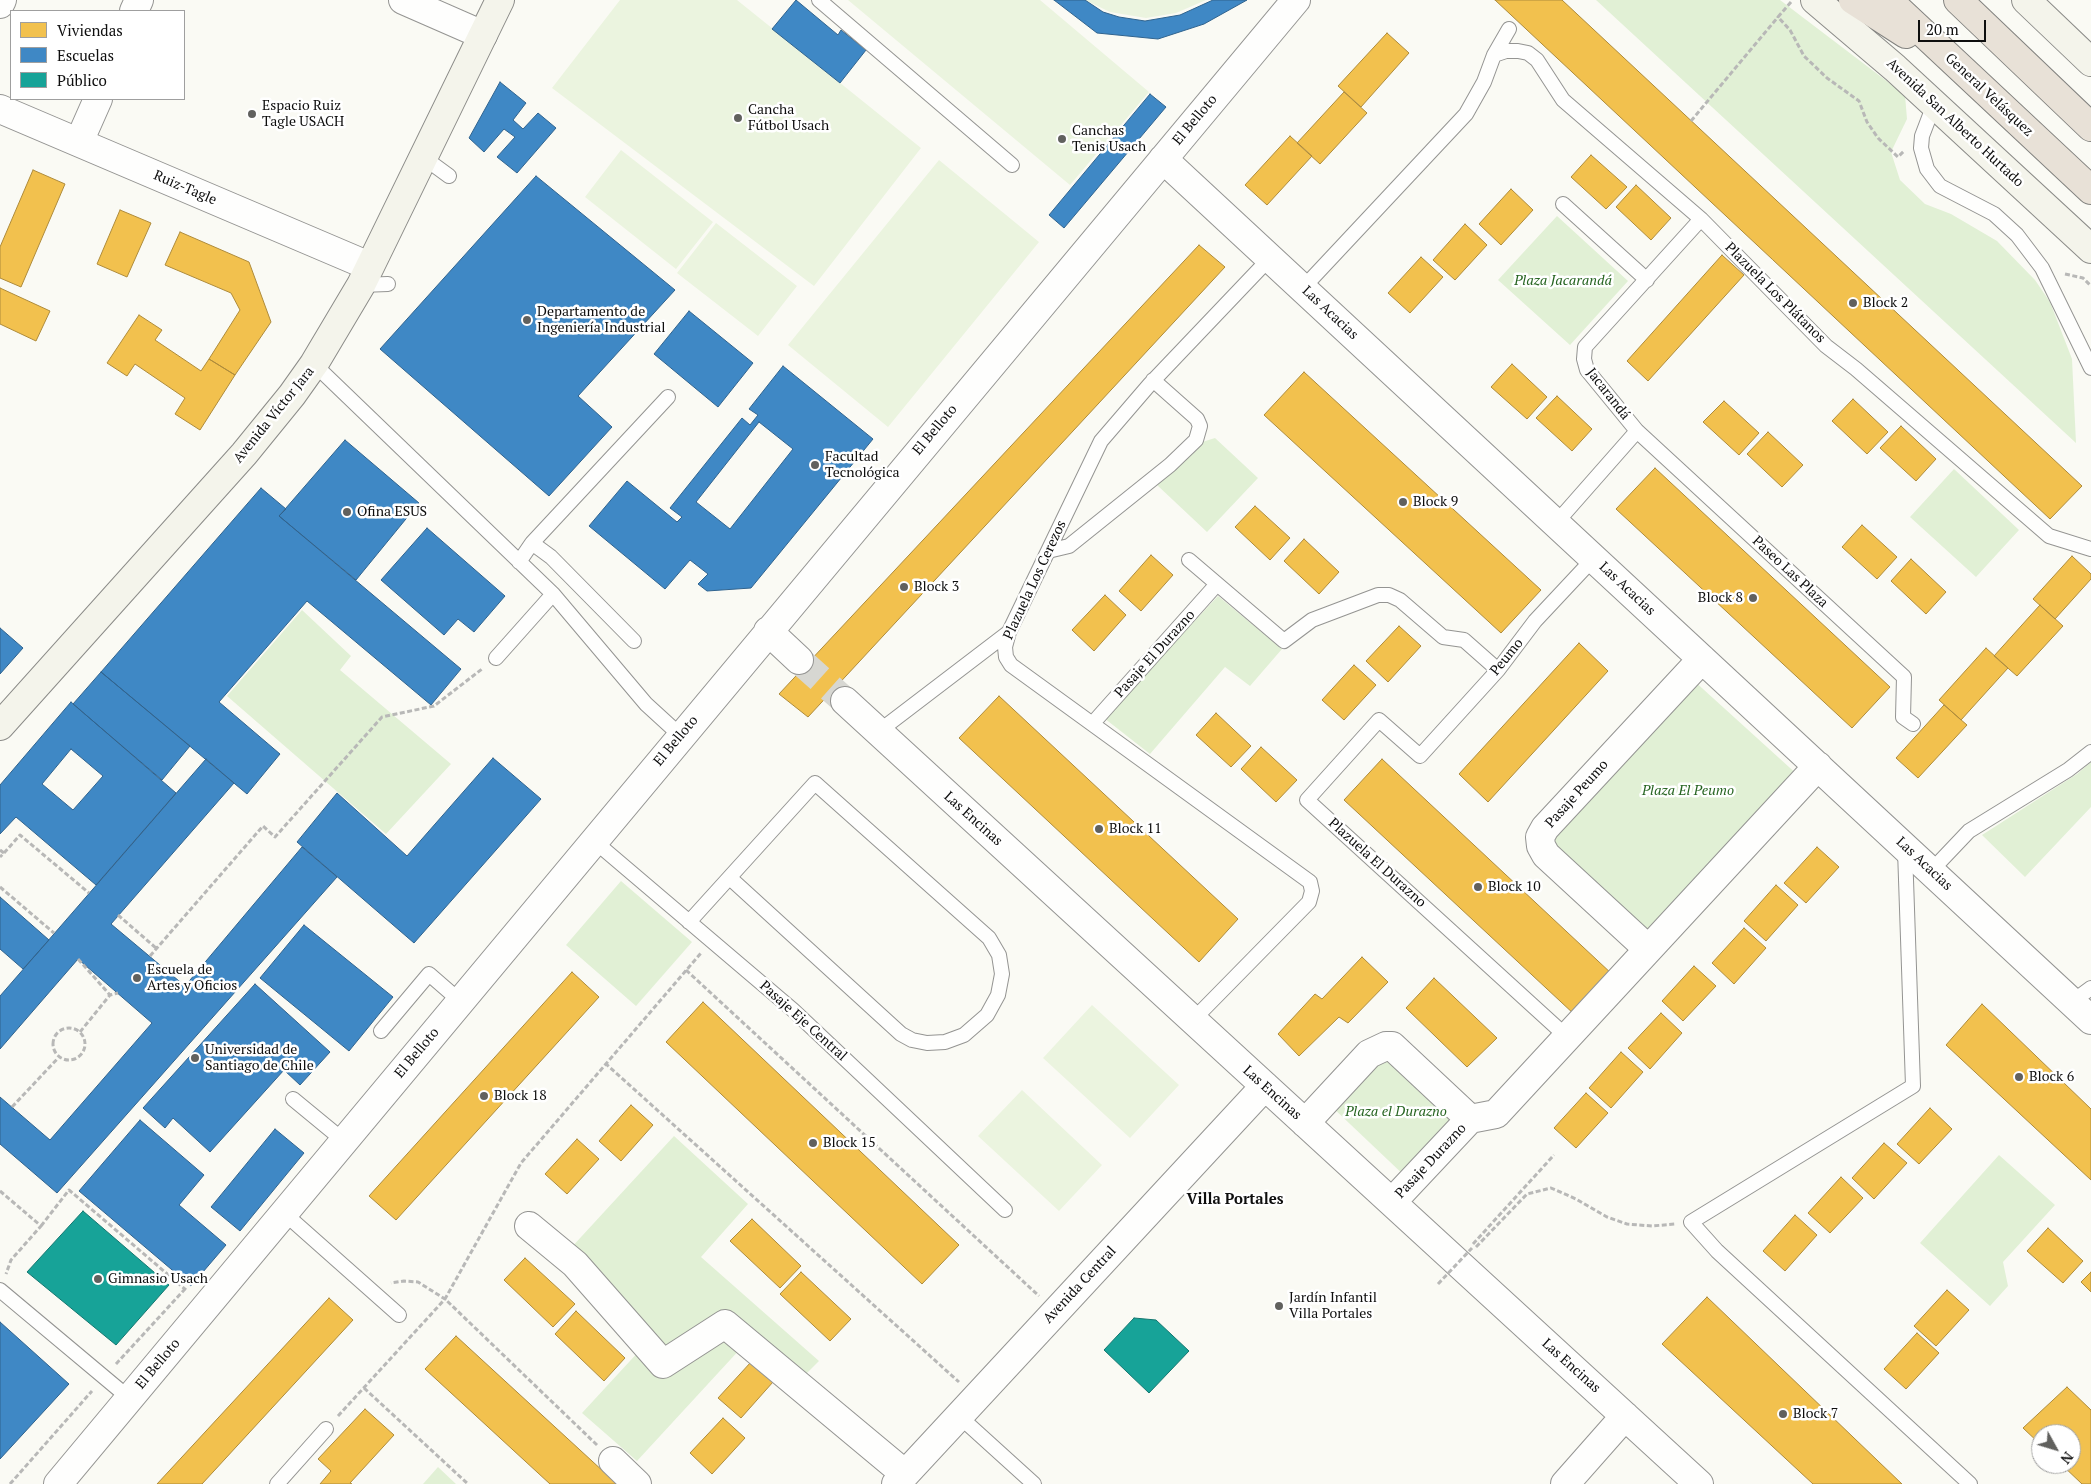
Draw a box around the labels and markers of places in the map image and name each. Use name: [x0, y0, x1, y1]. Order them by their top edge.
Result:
place label: Espacio Ruiz Tagle USACH: [262, 98, 344, 130]
place label: Cancha Fútbol Usach: [748, 102, 829, 134]
marker: Espacio Ruiz Tagle USACH: [246, 108, 258, 120]
marker: Cancha Fútbol Usach: [732, 112, 744, 124]
place label: Canchas Tenis Usach: [1072, 123, 1146, 156]
marker: Canchas Tenis Usach: [1056, 133, 1068, 145]
place label: Block 2: [1863, 295, 1908, 311]
marker: Block 2: [1847, 297, 1859, 309]
place label: Departamento de Ingeniería Industrial: [537, 304, 665, 336]
marker: Departamento de Ingeniería Industrial: [521, 314, 533, 326]
place label: Facultad Tecnológica: [825, 449, 900, 482]
marker: Facultad Tecnológica: [809, 459, 821, 471]
place label: Block 9: [1413, 494, 1458, 510]
marker: Block 9: [1397, 496, 1409, 508]
place label: Ofina ESUS: [357, 504, 427, 520]
marker: Ofina ESUS: [341, 506, 353, 518]
place label: Block 3: [914, 579, 959, 595]
marker: Block 3: [898, 581, 910, 593]
place label: Block 8: [1698, 590, 1743, 606]
marker: Block 8: [1747, 592, 1759, 604]
place label: Block 11: [1109, 821, 1162, 837]
marker: Block 11: [1093, 823, 1105, 835]
place label: Block 10: [1488, 879, 1541, 895]
marker: Block 10: [1472, 881, 1484, 893]
place label: Escuela de Artes y Oficios: [147, 962, 237, 994]
marker: Escuela de Artes y Oficios: [131, 972, 143, 984]
place label: Universidad de Santiago de Chile: [205, 1042, 314, 1074]
marker: Universidad de Santiago de Chile: [189, 1052, 201, 1064]
place label: Block 6: [2029, 1069, 2074, 1085]
marker: Block 6: [2013, 1071, 2025, 1083]
place label: Block 18: [494, 1088, 547, 1104]
marker: Block 18: [478, 1090, 490, 1102]
place label: Block 15: [823, 1135, 876, 1151]
marker: Block 15: [807, 1137, 819, 1149]
place label: Gimnasio Usach: [108, 1271, 208, 1287]
marker: Gimnasio Usach: [92, 1273, 104, 1285]
place label: Jardín Infantil Villa Portales: [1289, 1290, 1377, 1322]
marker: Jardín Infantil Villa Portales: [1273, 1300, 1285, 1312]
place label: Block 7: [1793, 1406, 1838, 1422]
marker: Block 7: [1777, 1408, 1789, 1420]

